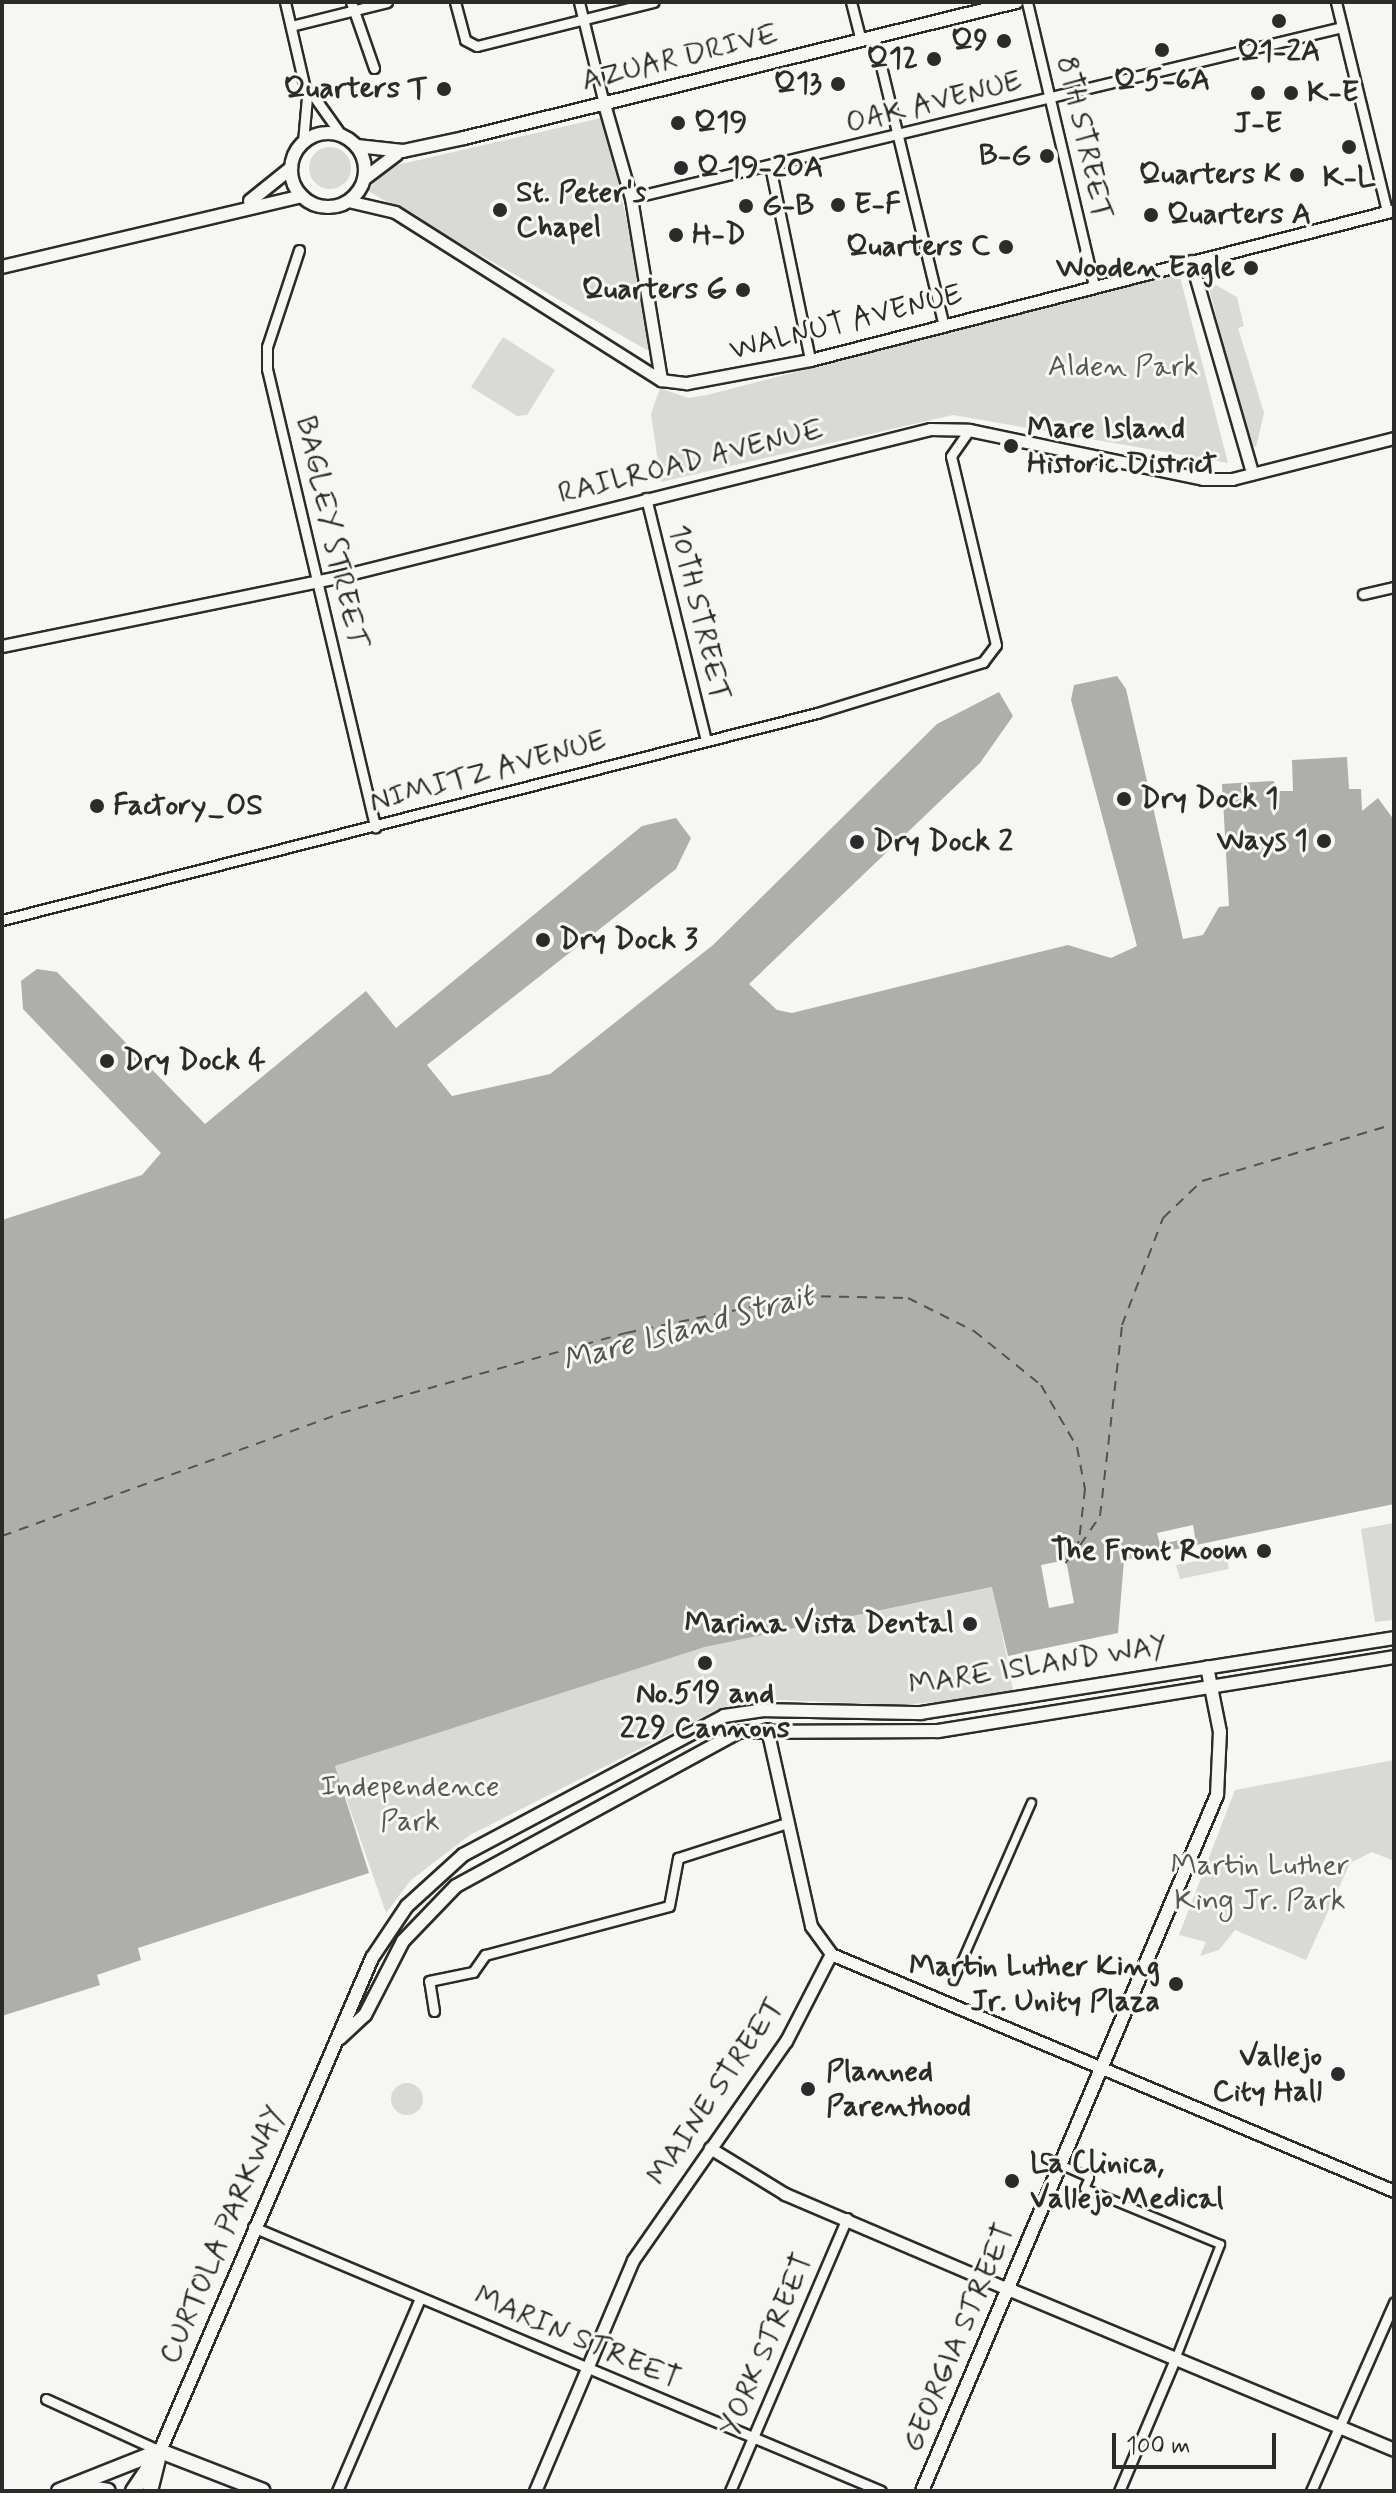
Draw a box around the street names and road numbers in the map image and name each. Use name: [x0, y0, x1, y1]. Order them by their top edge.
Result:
street label: AZUAR DRIVE: [577, 16, 783, 100]
street label: 8TH STREET: [1047, 51, 1121, 225]
street label: OAK AVENUE: [840, 63, 1028, 143]
street label: WALNUT AVENUE: [724, 276, 968, 370]
street label: RAILROAD AVENUE: [554, 411, 828, 513]
street label: BAGLEY STREET: [287, 412, 375, 652]
street label: 10TH STREET: [659, 519, 739, 707]
street label: NIMITZ AVENUE: [363, 722, 613, 822]
street label: MARE ISLAND WAY: [902, 1627, 1174, 1705]
street label: MAINE STREET: [639, 1990, 793, 2194]
street label: CURTOLA PARKWAY: [153, 2103, 293, 2367]
street label: GEORGIA STREET: [895, 2219, 1023, 2457]
street label: YORK STREET: [712, 2248, 822, 2442]
street label: MARIN STREET: [468, 2278, 686, 2398]

